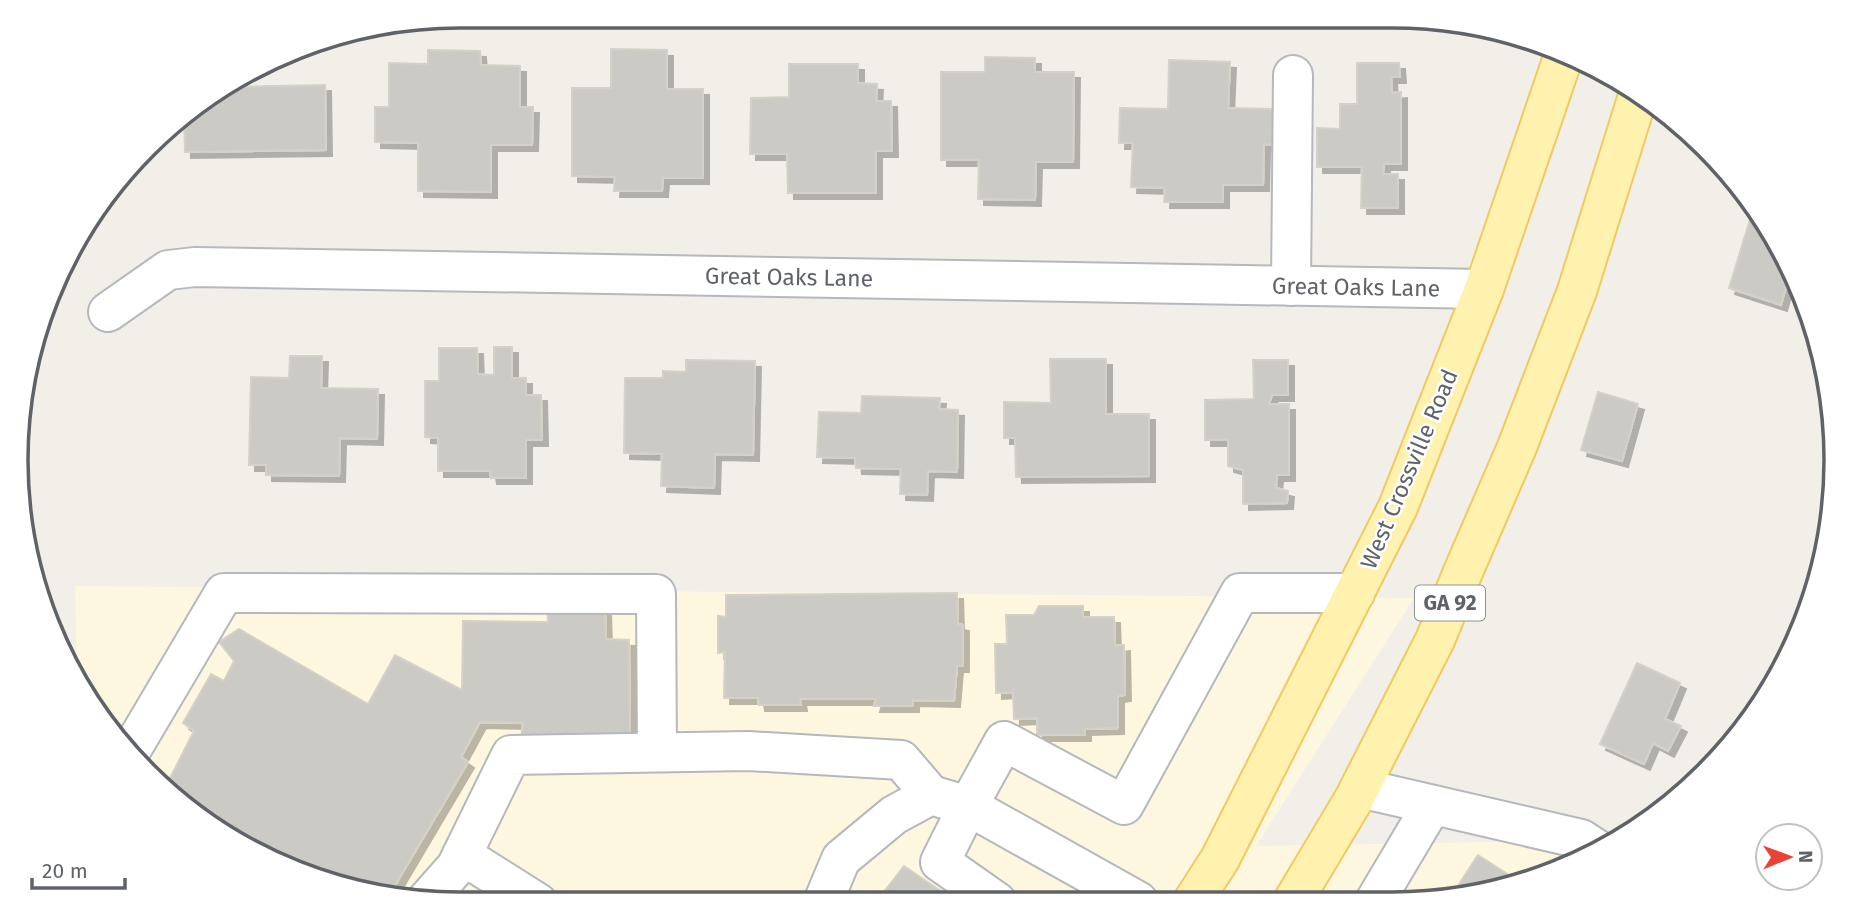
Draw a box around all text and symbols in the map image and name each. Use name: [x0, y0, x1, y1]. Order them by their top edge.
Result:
street label: Great Oaks Lane: [705, 262, 873, 292]
street label: Great Oaks Lane: [1272, 272, 1440, 302]
street label: West Crossville Road: [1354, 365, 1464, 573]
road number: GA 92: [1415, 586, 1485, 620]
north arrow: [1754, 822, 1824, 892]
scale bar: [32, 846, 124, 890]
text: N: [1794, 850, 1817, 863]
text: 20 m: [42, 858, 88, 884]

